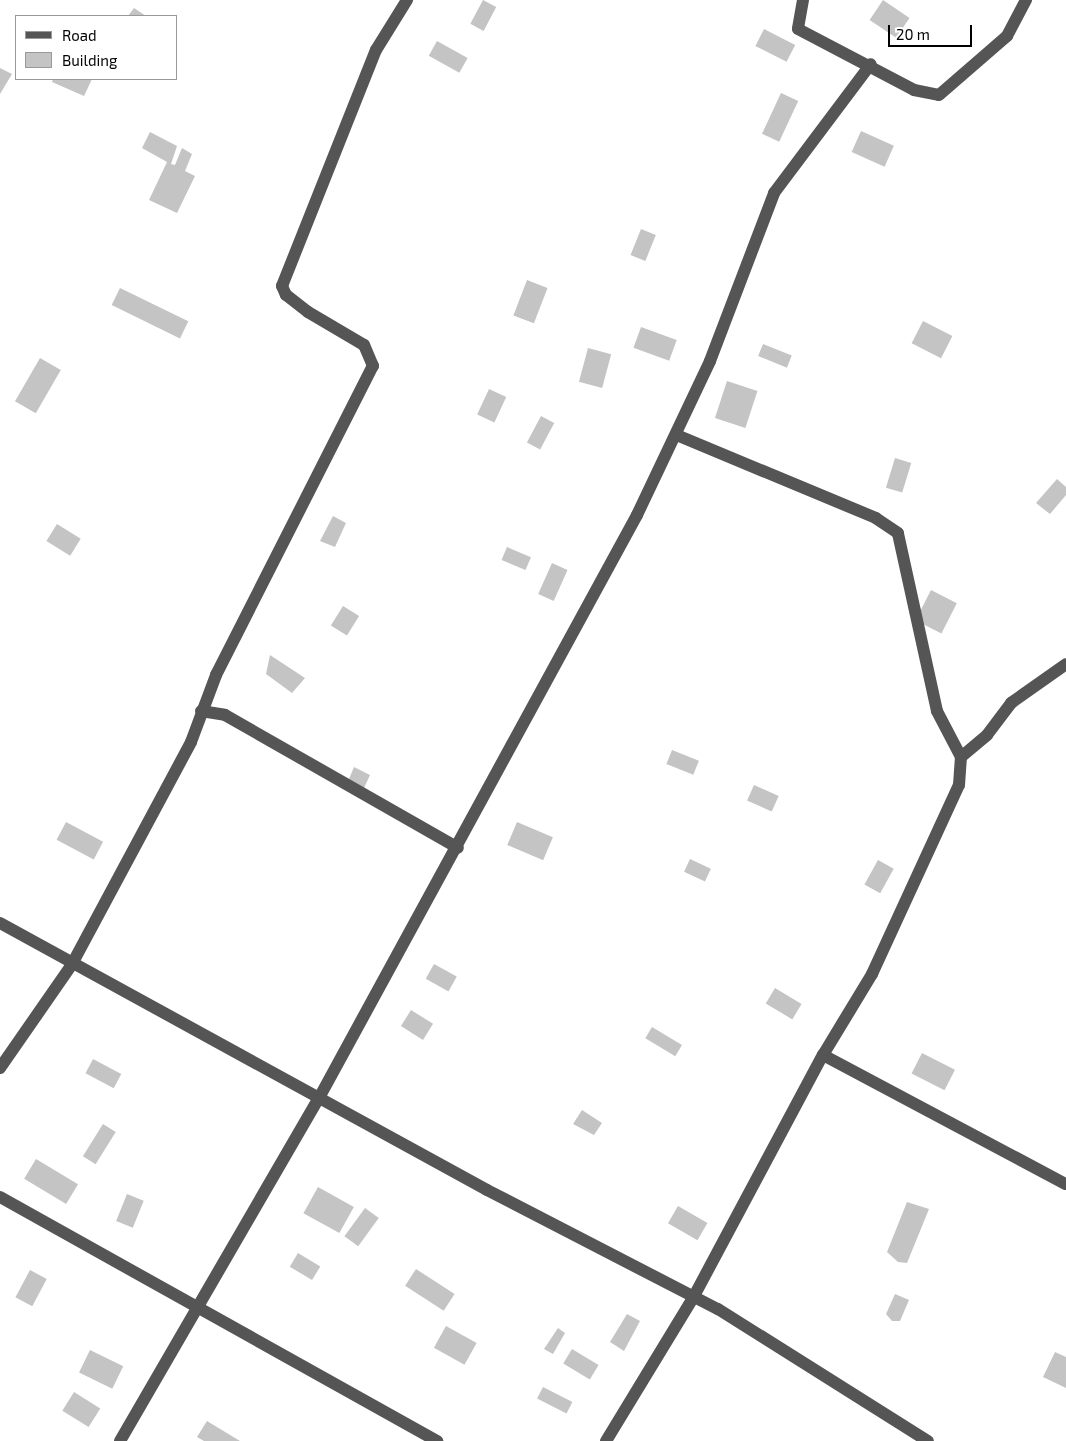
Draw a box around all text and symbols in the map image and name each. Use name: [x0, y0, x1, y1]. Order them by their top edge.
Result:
legend: [15, 15, 178, 80]
scale bar: [891, 15, 975, 47]
text: 20 m: [896, 25, 930, 43]
text: Road: [62, 26, 97, 44]
text: Building: [62, 51, 117, 69]

